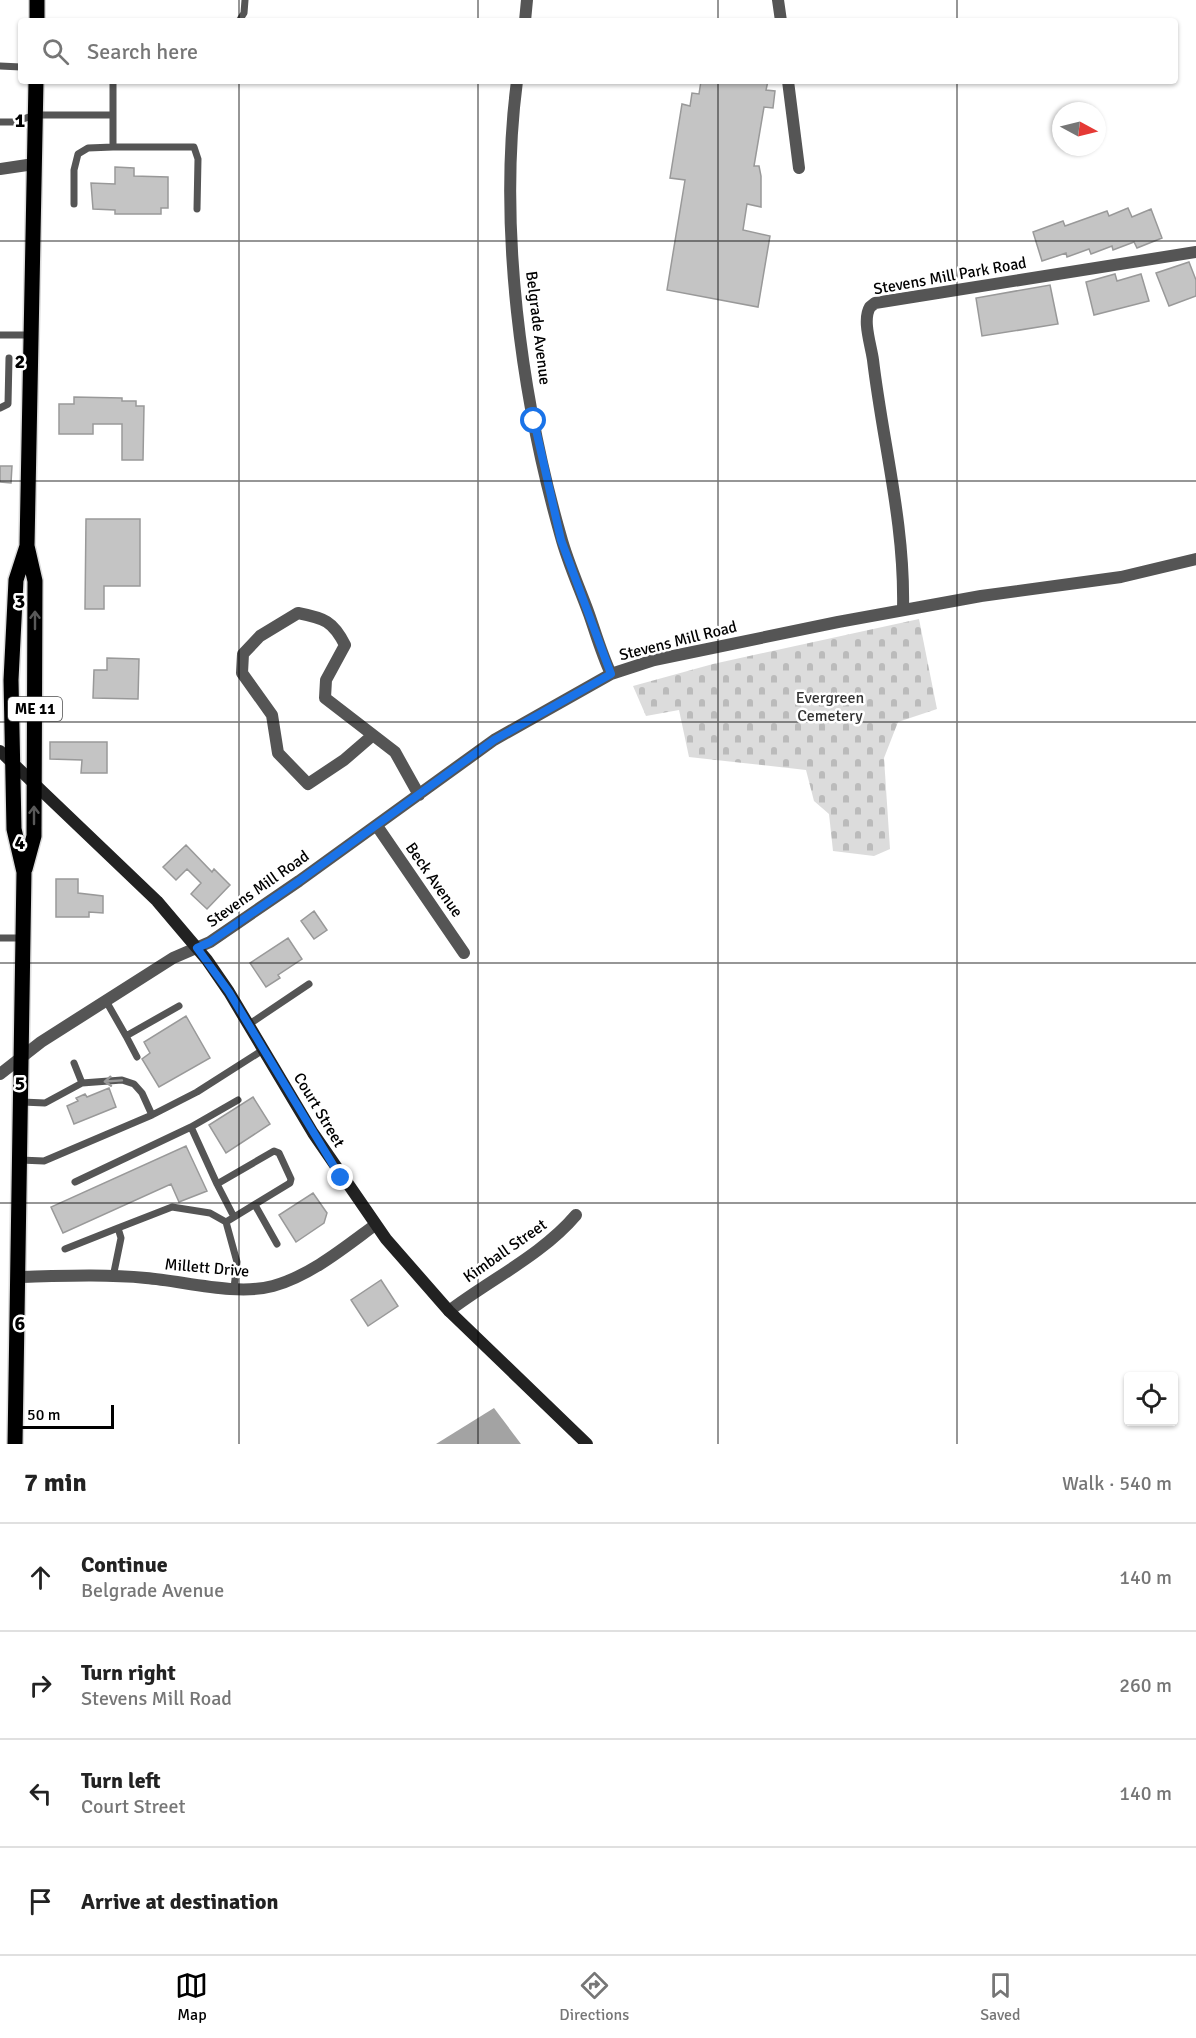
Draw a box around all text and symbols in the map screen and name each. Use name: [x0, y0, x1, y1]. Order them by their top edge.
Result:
search box: [18, 18, 1178, 84]
icon: search: [39, 35, 72, 68]
text: Search here: [87, 38, 198, 65]
north arrow: [1052, 102, 1106, 156]
text: 1: [15, 108, 26, 133]
street label: Stevens Mill Park Road: [872, 253, 1028, 299]
street label: Belgrade Avenue: [521, 270, 555, 386]
text: 2: [15, 349, 25, 374]
route start: [520, 407, 546, 433]
text: 3: [15, 589, 25, 614]
one-way arrow: [29, 610, 41, 630]
street label: Stevens Mill Road: [617, 617, 739, 665]
park label: Evergreen Cemetery: [796, 688, 864, 726]
road number: ME 11: [8, 697, 62, 721]
one-way arrow: [28, 805, 40, 825]
text: 4: [15, 830, 26, 855]
street label: Beck Avenue: [401, 839, 467, 921]
street label: Stevens Mill Road: [203, 846, 313, 932]
street label: Court Street: [289, 1069, 349, 1151]
text: 5: [15, 1071, 25, 1096]
one-way arrow: [103, 1076, 123, 1087]
route end: [327, 1164, 353, 1190]
street label: Kimball Street: [459, 1215, 551, 1287]
street label: Millett Drive: [164, 1254, 250, 1282]
text: 6: [15, 1311, 26, 1336]
map controls: [1124, 1372, 1178, 1426]
button: locate: [1124, 1372, 1178, 1426]
scale bar: [18, 1402, 114, 1430]
text: 50 m: [27, 1405, 61, 1425]
text: 7 min: [24, 1467, 87, 1499]
text: Walk · 540 m: [1062, 1471, 1172, 1496]
text: Continue: [81, 1551, 168, 1578]
icon: ahead: [24, 1561, 57, 1594]
text: 140 m: [1119, 1565, 1172, 1590]
text: Belgrade Avenue: [81, 1578, 224, 1603]
text: Turn right: [81, 1659, 176, 1686]
icon: right: [24, 1669, 57, 1702]
text: 260 m: [1119, 1673, 1172, 1698]
text: Stevens Mill Road: [81, 1686, 232, 1711]
text: Turn left: [81, 1767, 161, 1794]
icon: left: [24, 1777, 57, 1810]
text: 140 m: [1119, 1781, 1172, 1806]
text: Court Street: [81, 1794, 186, 1819]
icon: arrive: [24, 1885, 57, 1918]
text: Arrive at destination: [81, 1888, 278, 1915]
tab: Map: [175, 1969, 208, 2025]
tab: Directions: [559, 1969, 629, 2025]
tab: Saved: [980, 1969, 1021, 2025]

